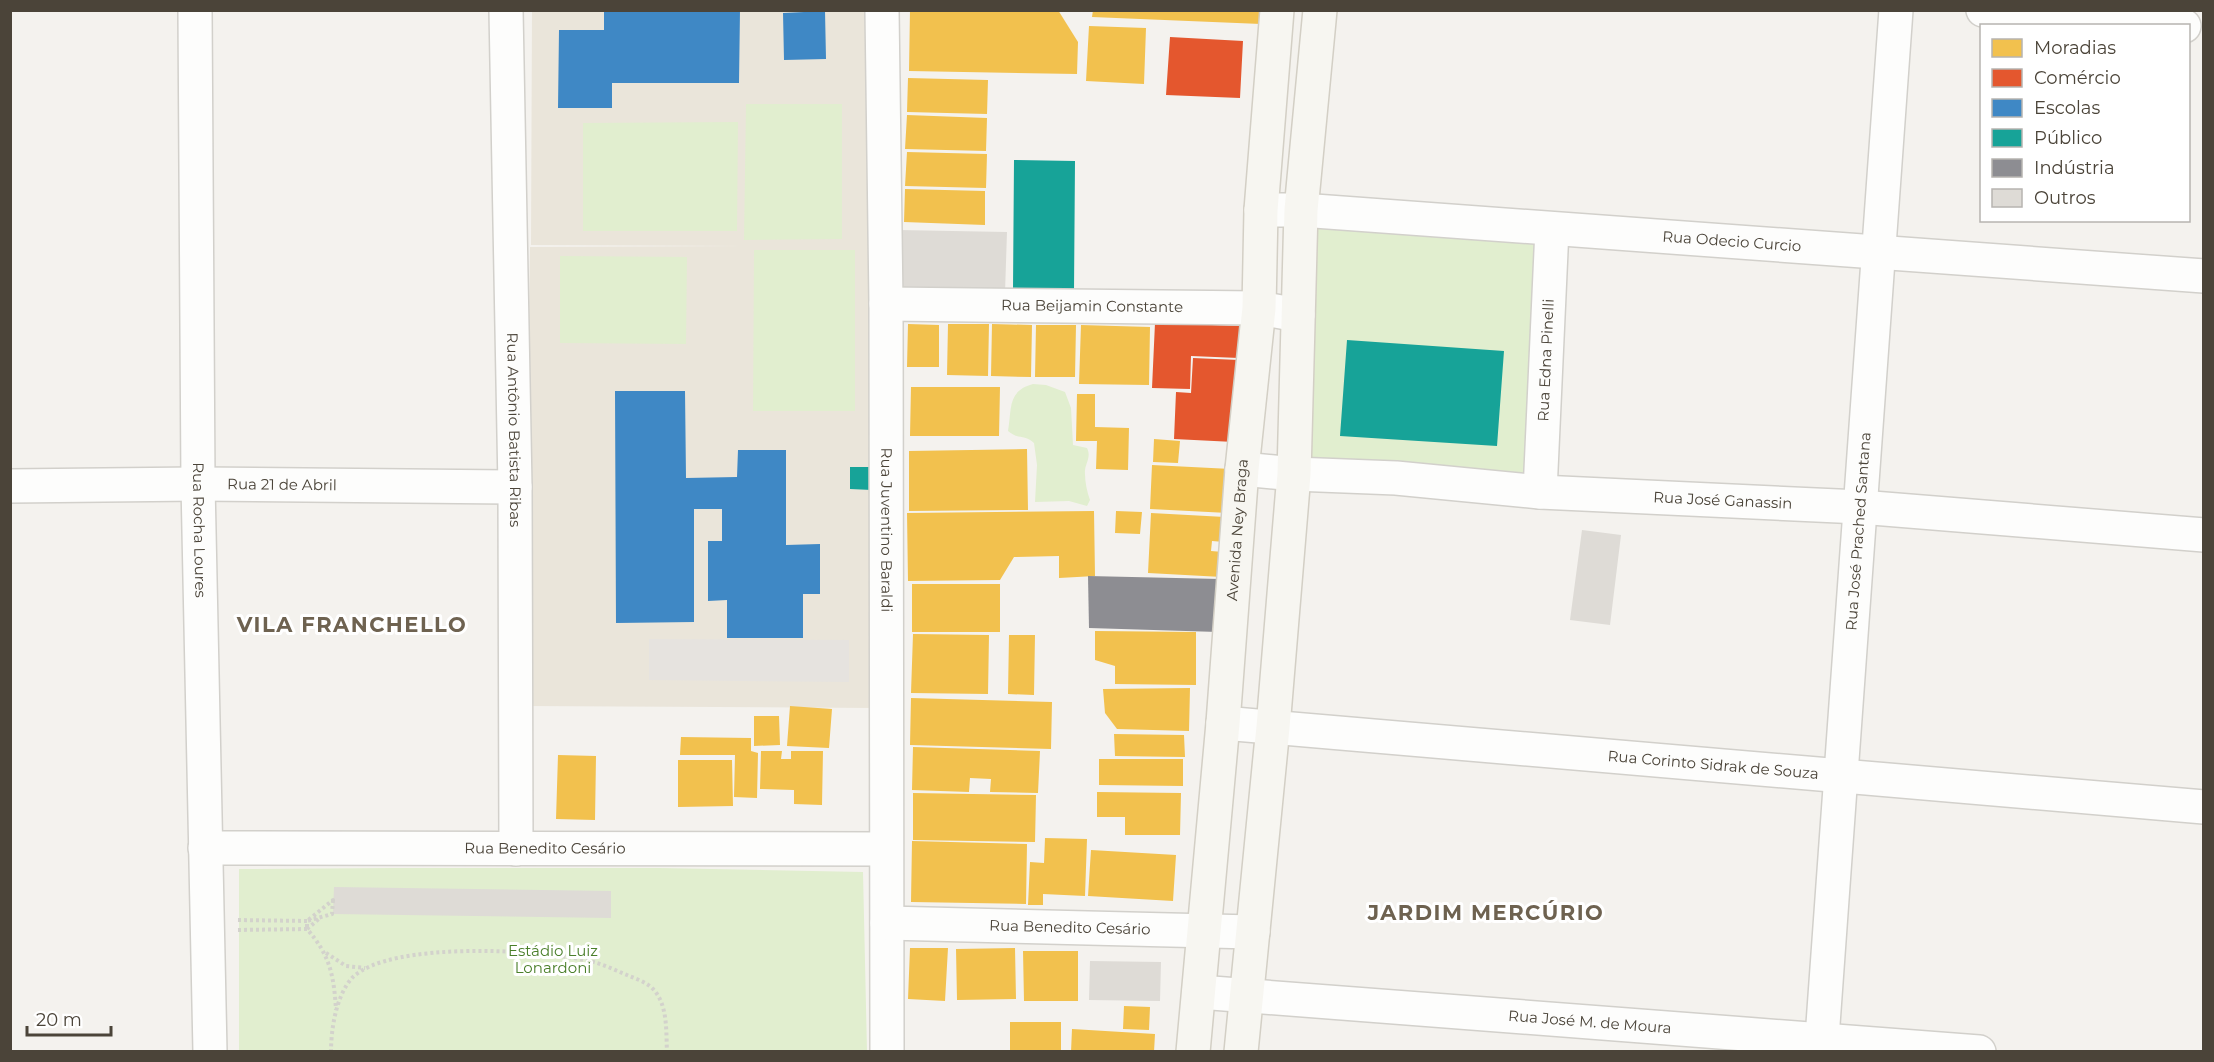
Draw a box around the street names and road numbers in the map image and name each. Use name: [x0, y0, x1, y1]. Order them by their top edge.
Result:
street label: Rua Odecio Curcio: [1662, 226, 1802, 256]
street label: Rua Beijamin Constante: [1001, 295, 1183, 316]
street label: Rua Edna Pinelli: [1533, 298, 1558, 422]
street label: Rua Antônio Batista Ribas: [503, 332, 525, 527]
street label: Rua José Prached Santana: [1841, 431, 1875, 631]
street label: Rua Juventino Baraldi: [877, 448, 896, 612]
street label: Avenida Ney Braga: [1222, 458, 1252, 602]
street label: Rua Rocha Loures: [189, 462, 210, 598]
street label: Rua 21 de Abril: [227, 474, 337, 494]
street label: Rua José Ganassin: [1653, 487, 1793, 513]
street label: Rua Corinto Sidrak de Souza: [1607, 746, 1820, 783]
street label: Rua Benedito Cesário: [464, 838, 626, 858]
street label: Rua Benedito Cesário: [989, 916, 1151, 938]
street label: Rua José M. de Moura: [1508, 1006, 1672, 1037]

